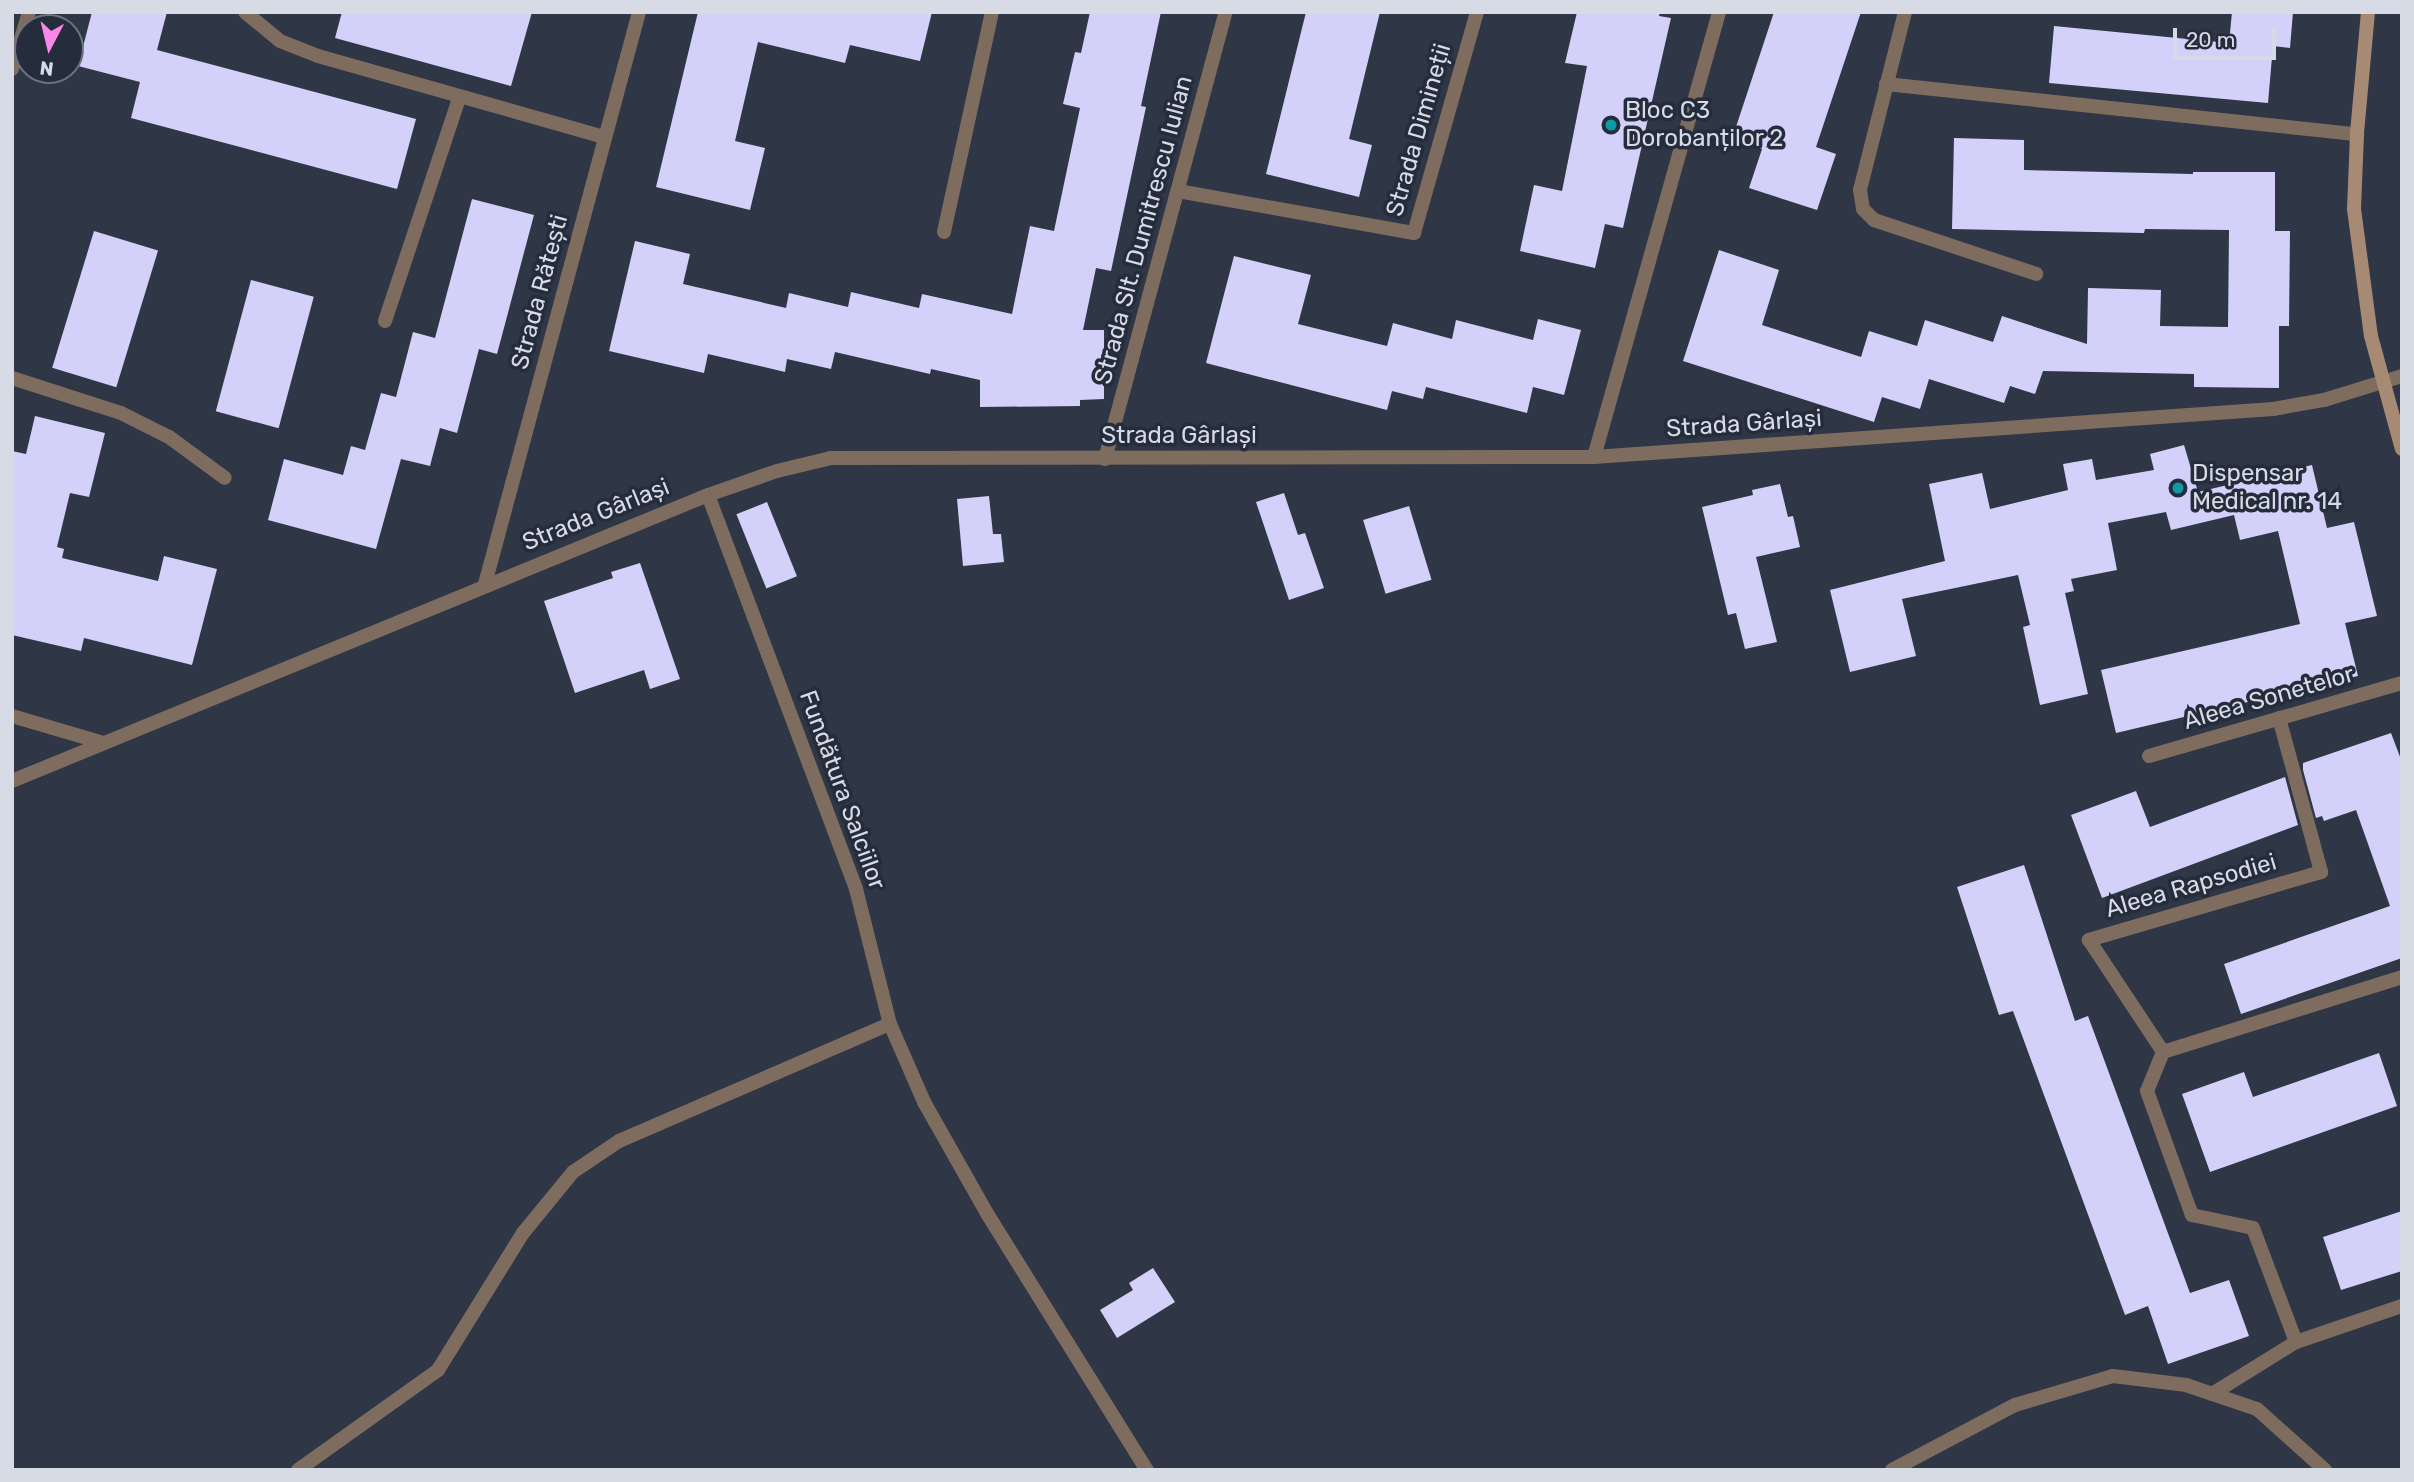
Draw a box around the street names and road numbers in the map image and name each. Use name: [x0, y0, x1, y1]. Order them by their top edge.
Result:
street label: Strada Dimineții: [1381, 40, 1457, 220]
street label: Strada Slt. Dumitrescu Iulian: [1089, 73, 1199, 387]
street label: Strada Rătești: [506, 211, 574, 373]
street label: Strada Gârlași: [1665, 404, 1823, 444]
street label: Strada Gârlași: [1101, 422, 1257, 450]
street label: Strada Gârlași: [518, 472, 674, 558]
street label: Aleea Sonetelor: [2180, 660, 2358, 736]
street label: Fundătura Salciilor: [793, 687, 891, 893]
street label: Aleea Rapsodiei: [2102, 848, 2280, 924]

